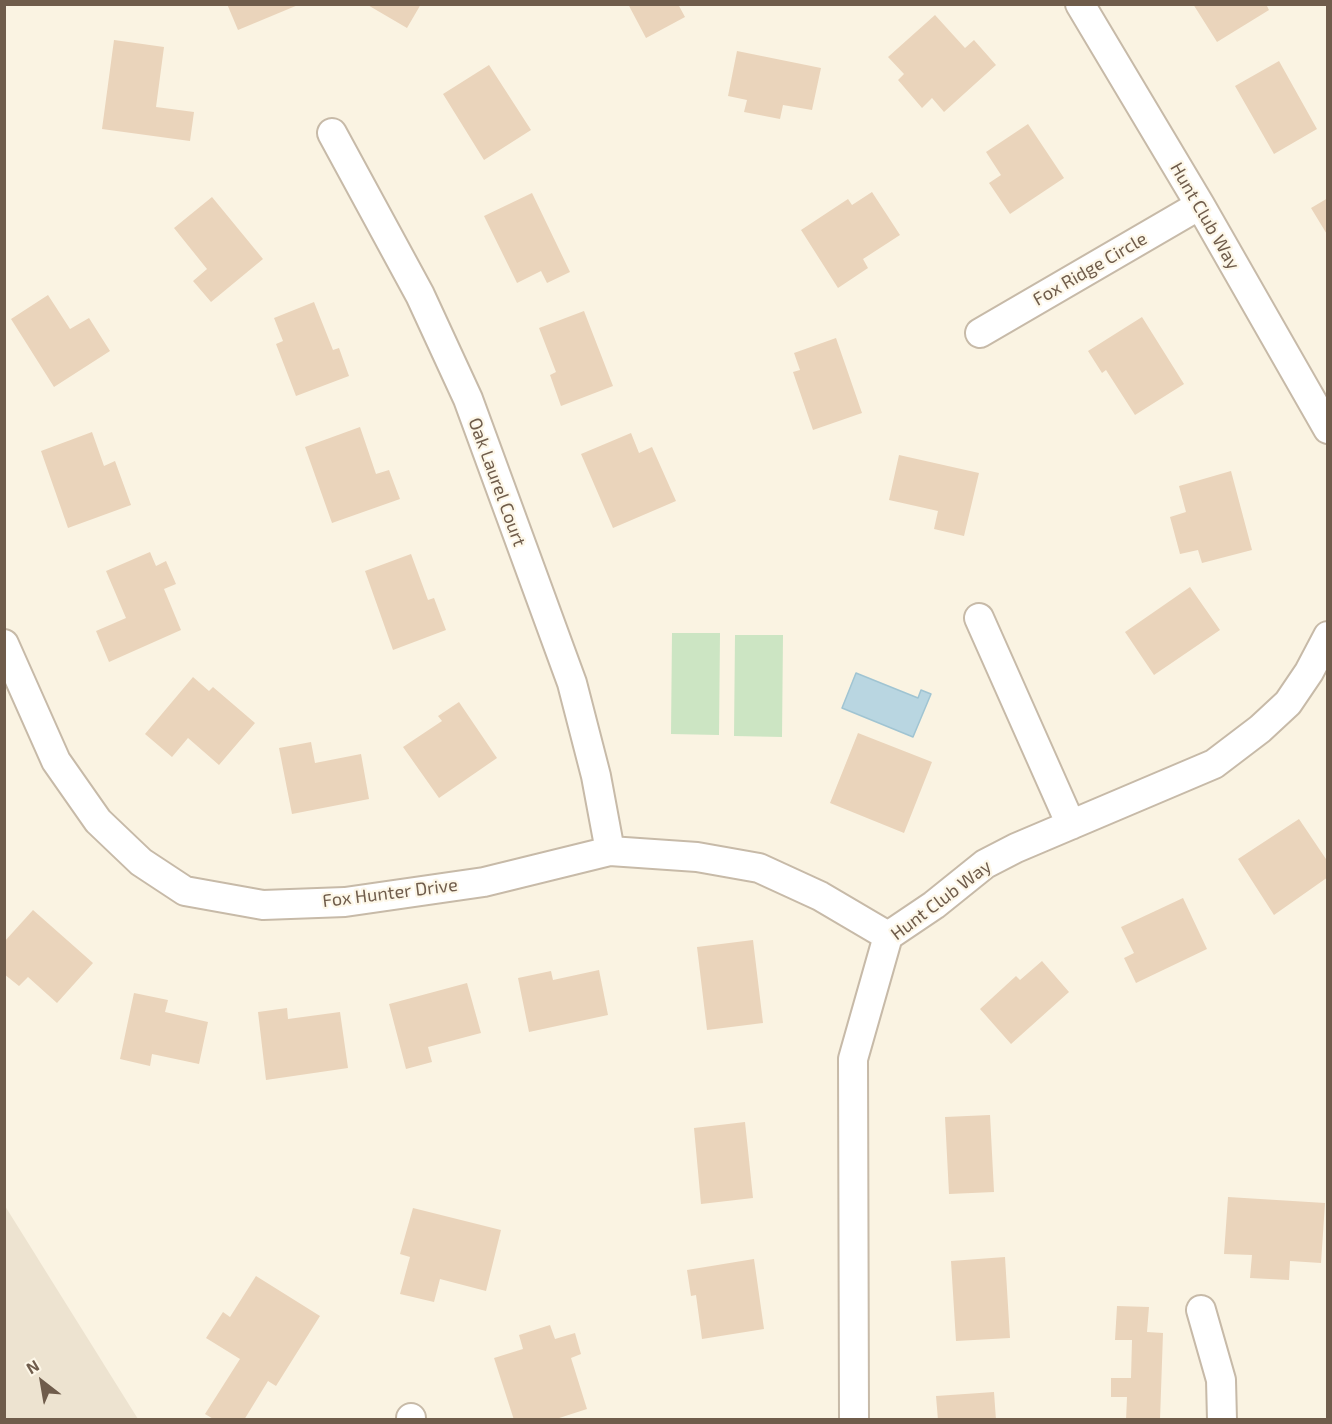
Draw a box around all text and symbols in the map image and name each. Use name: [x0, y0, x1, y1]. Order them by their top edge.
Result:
street label: Hunt Club Way: [1166, 159, 1244, 273]
street label: Fox Ridge Circle: [1029, 228, 1151, 310]
street label: Oak Laurel Court: [464, 415, 530, 549]
street label: Hunt Club Way: [887, 855, 995, 945]
street label: Fox Hunter Drive: [321, 874, 459, 912]
north arrow: [12, 1352, 72, 1412]
text: N: [23, 1355, 42, 1377]

